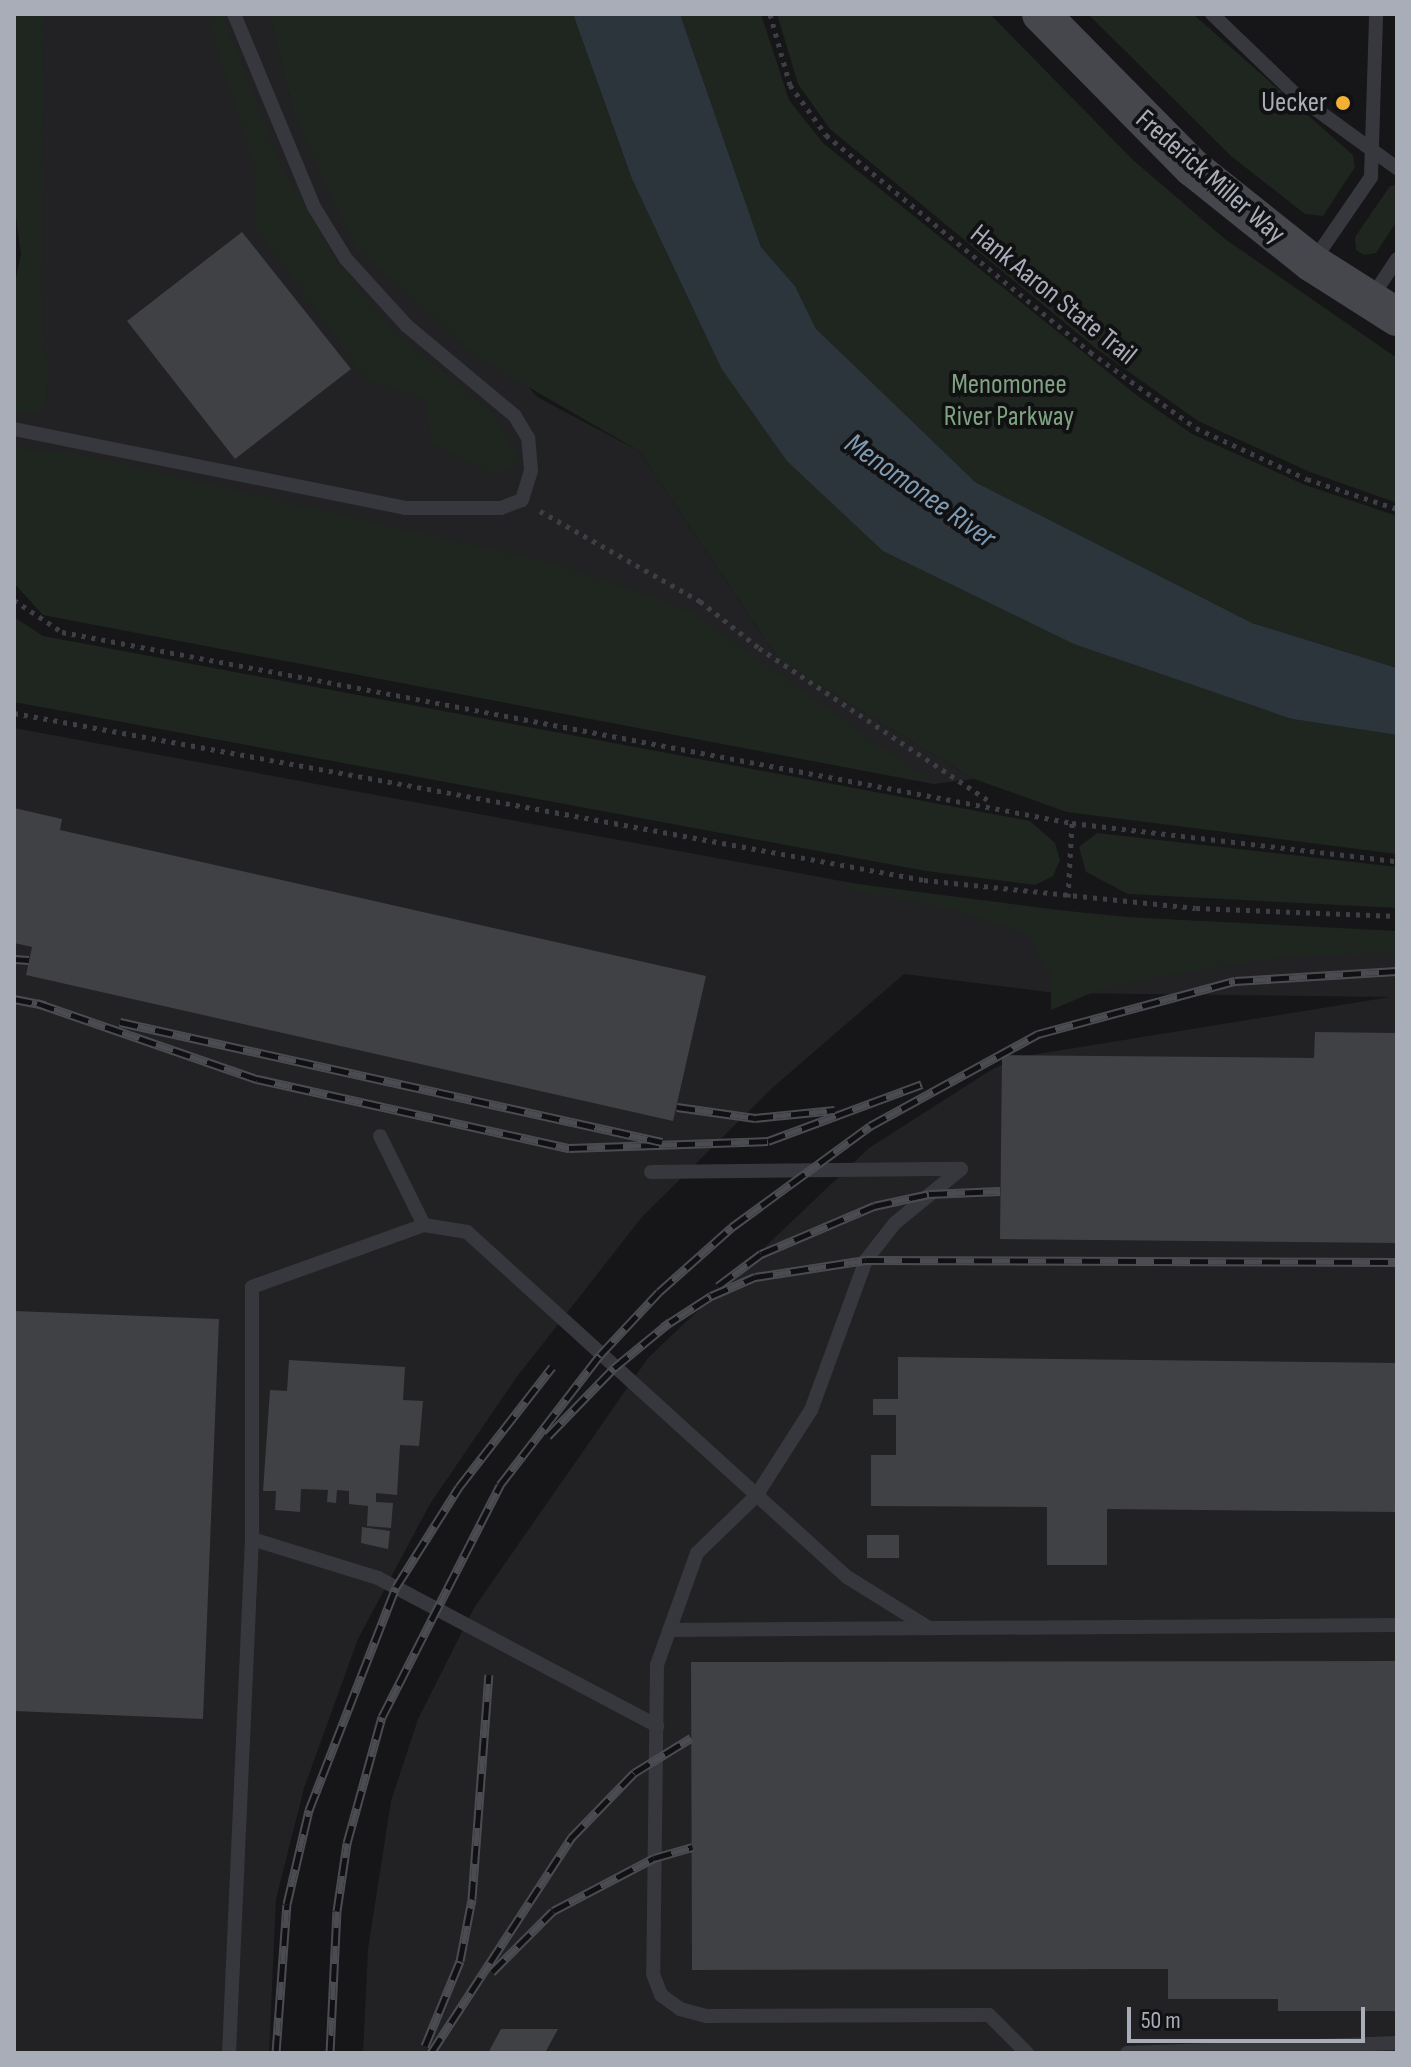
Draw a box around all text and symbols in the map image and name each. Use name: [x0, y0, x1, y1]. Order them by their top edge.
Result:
place label: Uecker: [1261, 86, 1327, 120]
marker: Uecker: [1334, 94, 1352, 112]
street label: Frederick Miller Way: [1128, 103, 1292, 251]
street label: Hank Aaron State Trail: [963, 218, 1143, 372]
park label: Menomonee River Parkway: [944, 368, 1074, 434]
water label: Menomonee River: [838, 426, 1002, 556]
scale bar: [1131, 1991, 1369, 2041]
text: 50 m: [1141, 2006, 1181, 2035]

